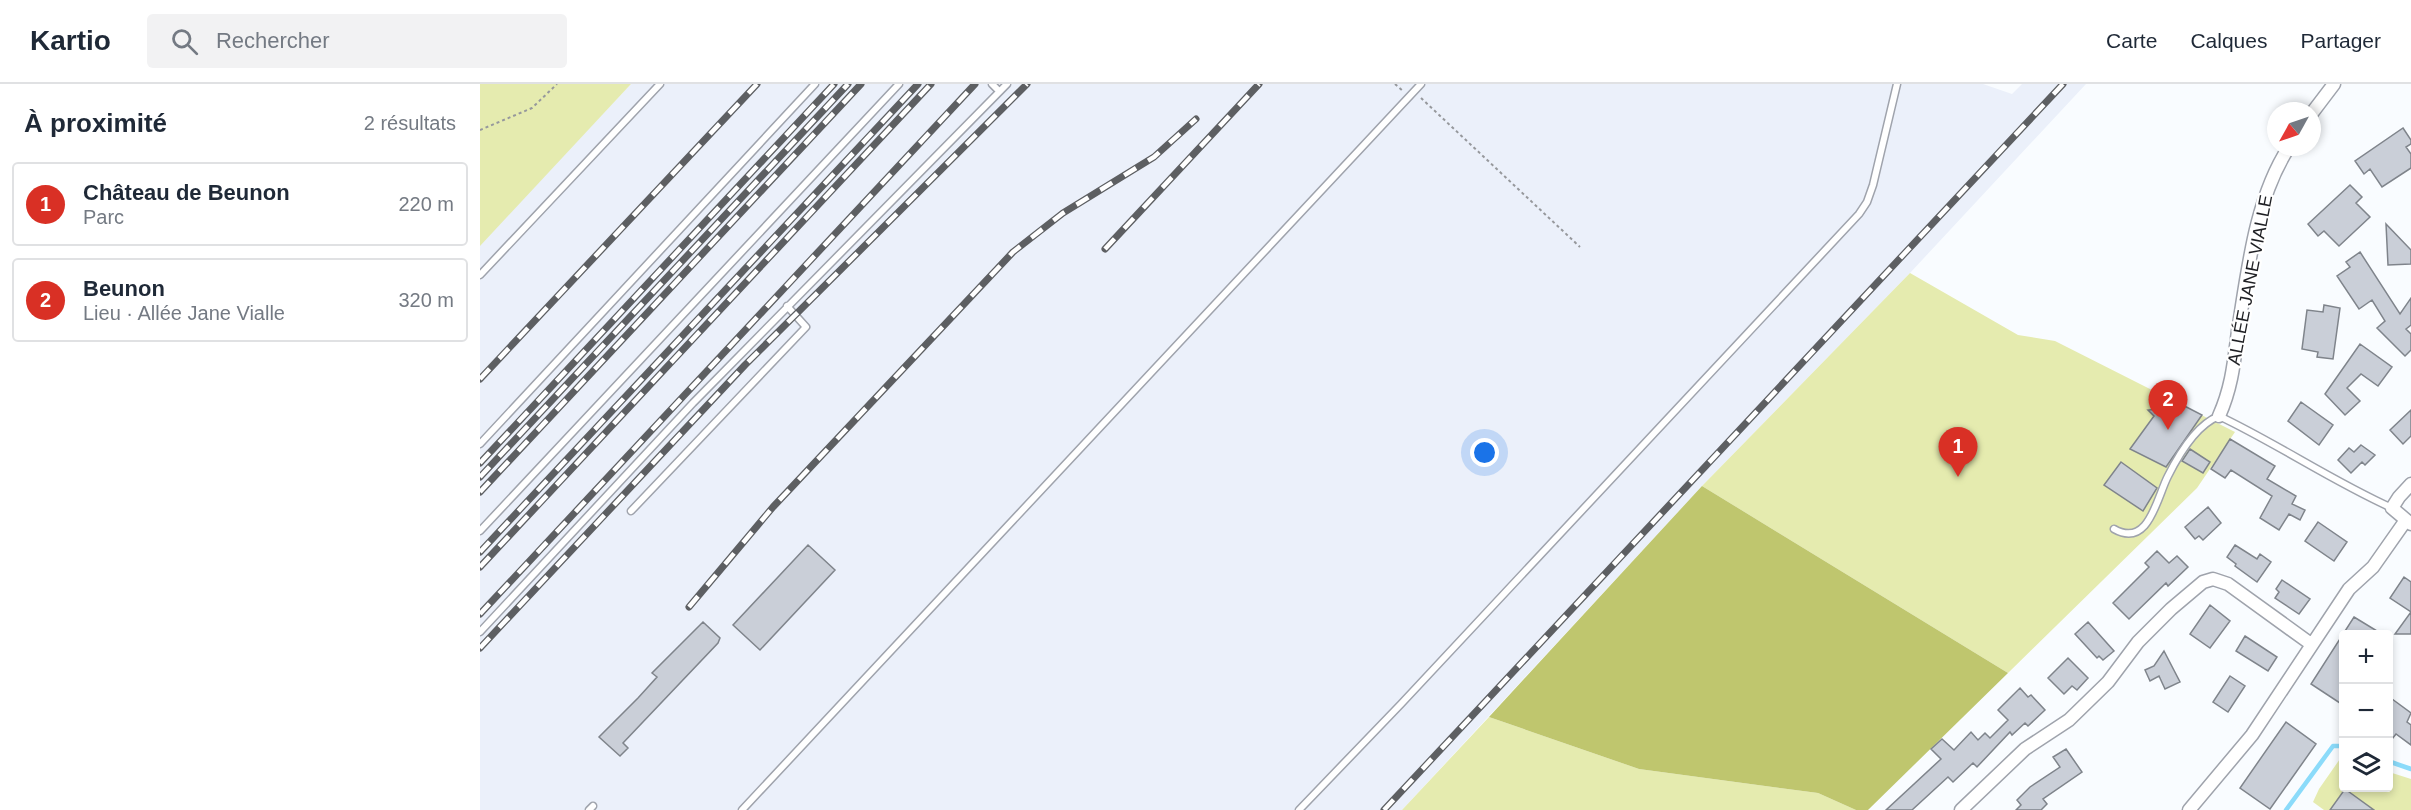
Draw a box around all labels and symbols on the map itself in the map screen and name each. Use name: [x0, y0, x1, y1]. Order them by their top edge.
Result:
north arrow: [2267, 102, 2321, 156]
street label: ALLÉE JANE VIALLE: [2224, 193, 2276, 367]
pin: 2: [2148, 380, 2188, 430]
pin: 1: [1938, 428, 1978, 477]
your location: [1470, 438, 1499, 467]

